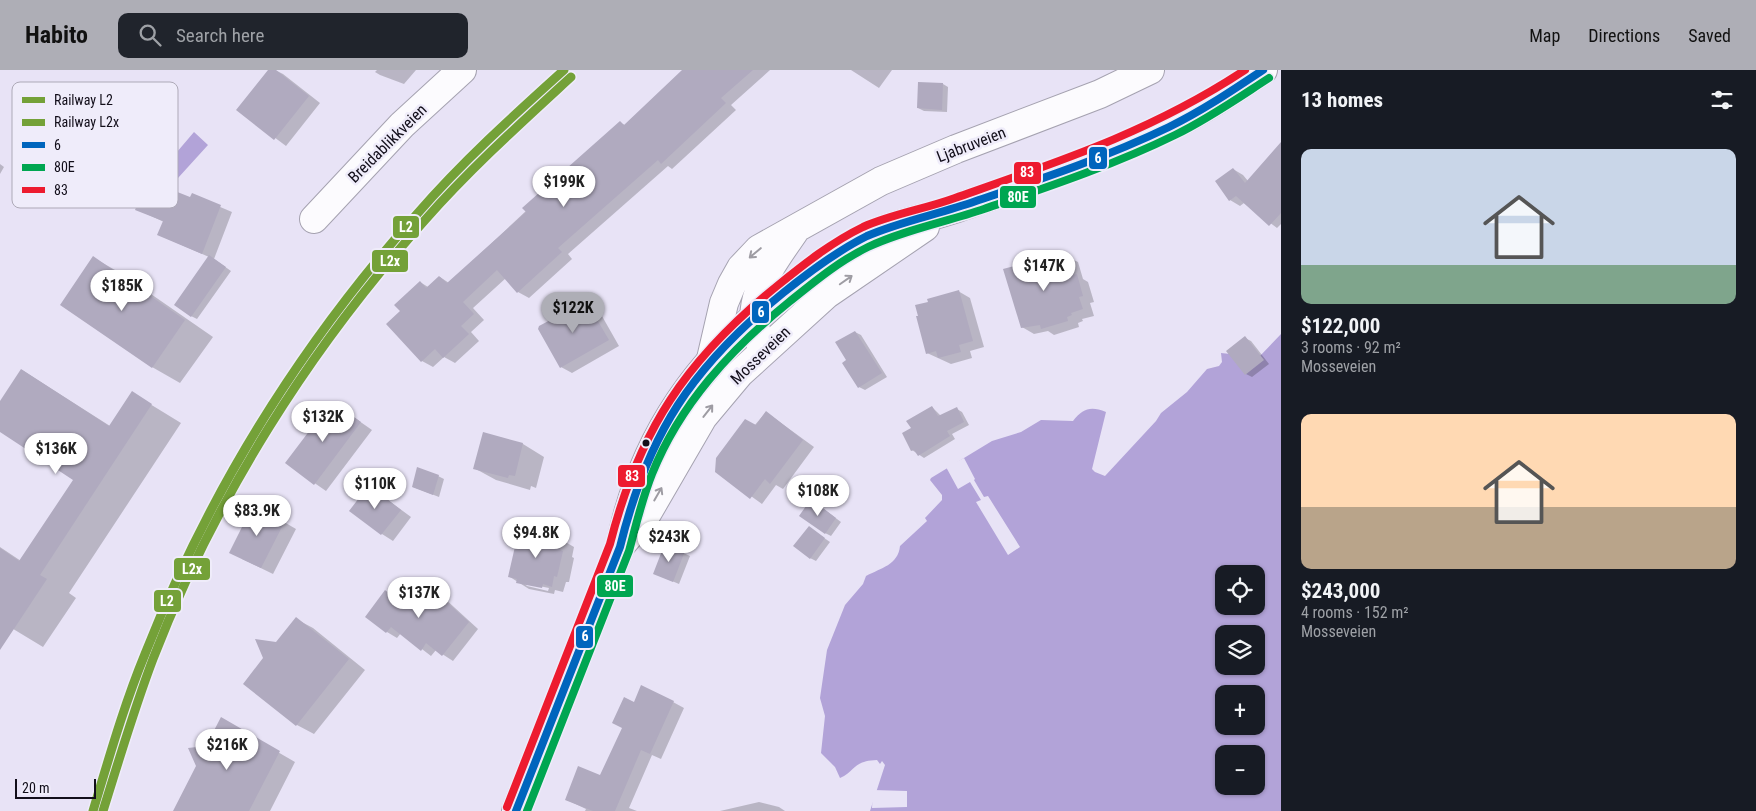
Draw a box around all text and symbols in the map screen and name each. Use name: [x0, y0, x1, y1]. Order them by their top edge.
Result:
search box: [118, 13, 468, 58]
text: Habito: [25, 21, 88, 49]
icon: search: [136, 21, 164, 49]
text: Search here: [176, 24, 264, 47]
text: Map: [1529, 25, 1560, 46]
text: Directions: [1588, 25, 1660, 46]
text: Saved: [1688, 25, 1731, 46]
legend: [12, 82, 178, 208]
icon: filters: [1708, 86, 1736, 114]
text: 13 homes: [1301, 88, 1383, 112]
text: Railway L2: [54, 92, 113, 108]
street label: Breidablikkveien: [344, 100, 431, 187]
text: Railway L2x: [54, 114, 119, 130]
street label: Ljabruveien: [934, 123, 1008, 166]
text: 6: [54, 137, 61, 153]
line badge: 6: [1088, 146, 1108, 170]
text: 6: [1094, 150, 1102, 166]
text: 80E: [54, 159, 75, 175]
line badge: 83: [1013, 161, 1042, 185]
text: 83: [1020, 164, 1034, 180]
pin: $199K: [529, 166, 599, 208]
text: $199K: [543, 172, 585, 191]
text: 83: [54, 182, 68, 198]
icon: home: [1474, 182, 1564, 272]
line badge: 80E: [999, 185, 1037, 209]
text: 80E: [1007, 189, 1029, 205]
line badge: L2: [392, 215, 420, 239]
text: L2: [399, 219, 413, 235]
one-way arrow: [749, 247, 762, 258]
line badge: L2x: [371, 249, 409, 273]
pin: $147K: [1009, 250, 1079, 292]
text: L2x: [380, 253, 401, 269]
text: $147K: [1023, 256, 1065, 275]
pin: $185K: [87, 270, 157, 312]
one-way arrow: [839, 275, 852, 286]
text: $185K: [101, 276, 143, 295]
pin: $122K: [538, 292, 608, 334]
text: $122K: [552, 298, 594, 317]
line badge: 6: [751, 300, 770, 324]
text: 6: [757, 304, 765, 320]
text: $122,000: [1301, 314, 1380, 338]
street label: Mosseveien: [727, 322, 794, 388]
text: 3 rooms · 92 m²: [1301, 338, 1401, 357]
text: Mosseveien: [1301, 357, 1376, 376]
pin: $132K: [288, 400, 358, 443]
one-way arrow: [703, 405, 714, 418]
text: $132K: [302, 407, 344, 426]
pin: $136K: [21, 432, 91, 475]
unlabelled marker: [641, 438, 651, 448]
text: $136K: [35, 439, 77, 458]
icon: home: [1474, 447, 1564, 537]
line badge: 83: [617, 464, 646, 488]
pin: $110K: [340, 468, 410, 510]
text: 83: [625, 468, 639, 484]
text: $110K: [354, 474, 396, 493]
pin: $108K: [783, 474, 853, 517]
text: $108K: [797, 481, 839, 500]
one-way arrow: [654, 487, 664, 501]
pin: $83.9K: [216, 494, 298, 537]
text: $83.9K: [234, 501, 280, 520]
pin: $94.8K: [495, 516, 577, 559]
pin: $243K: [634, 520, 704, 563]
text: $94.8K: [513, 523, 559, 542]
text: $243K: [648, 527, 690, 546]
line badge: L2x: [173, 557, 211, 581]
text: L2x: [182, 561, 203, 577]
map controls: [1215, 565, 1265, 795]
button: locate: [1215, 565, 1265, 615]
line badge: 80E: [596, 574, 634, 598]
pin: $137K: [384, 576, 454, 619]
text: 80E: [604, 578, 626, 594]
text: $243,000: [1301, 579, 1380, 603]
text: $137K: [398, 583, 440, 602]
line badge: L2: [153, 589, 182, 613]
text: L2: [160, 593, 174, 609]
text: 4 rooms · 152 m²: [1301, 603, 1409, 622]
text: Mosseveien: [1301, 622, 1376, 641]
line badge: 6: [575, 625, 594, 649]
button: layers: [1215, 625, 1265, 675]
text: 6: [581, 628, 589, 644]
button: +: [1215, 685, 1265, 735]
pin: $216K: [192, 728, 262, 771]
text: $216K: [206, 735, 248, 754]
button: −: [1215, 745, 1265, 795]
scale bar: [15, 776, 96, 799]
text: 20 m: [22, 780, 50, 796]

